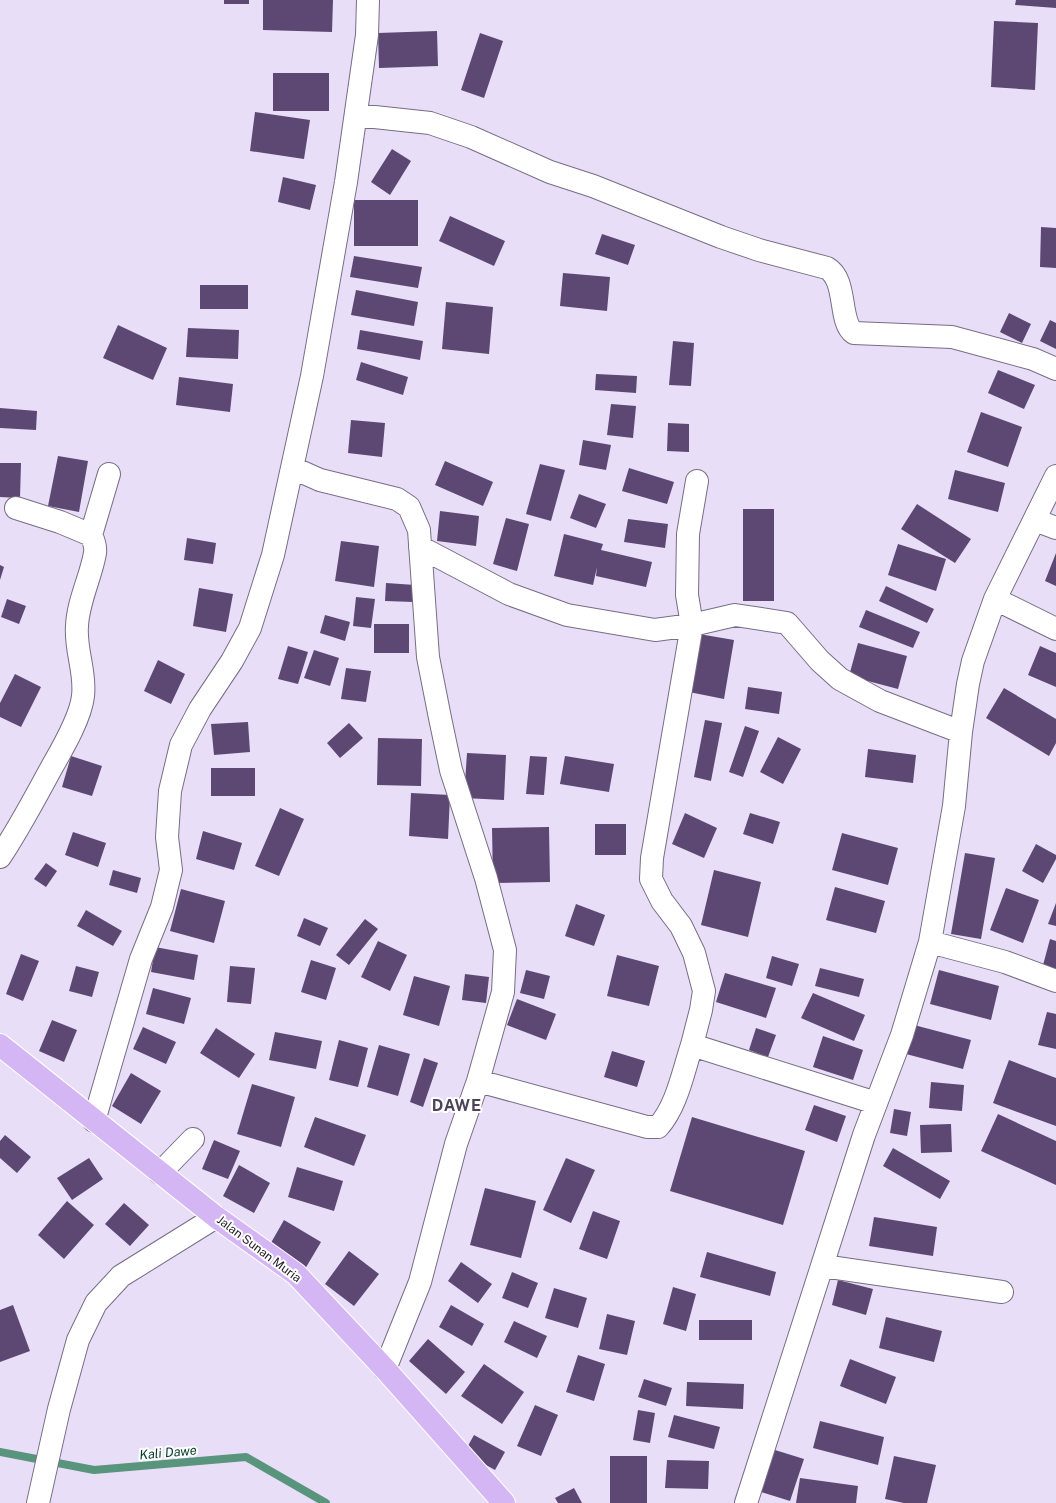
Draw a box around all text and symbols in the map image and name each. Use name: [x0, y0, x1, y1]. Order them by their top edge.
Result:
district label: DAWE: [432, 1096, 482, 1115]
street label: Jalan Sunan Muria: [214, 1213, 304, 1285]
water label: Kali Dawe: [139, 1443, 197, 1462]

